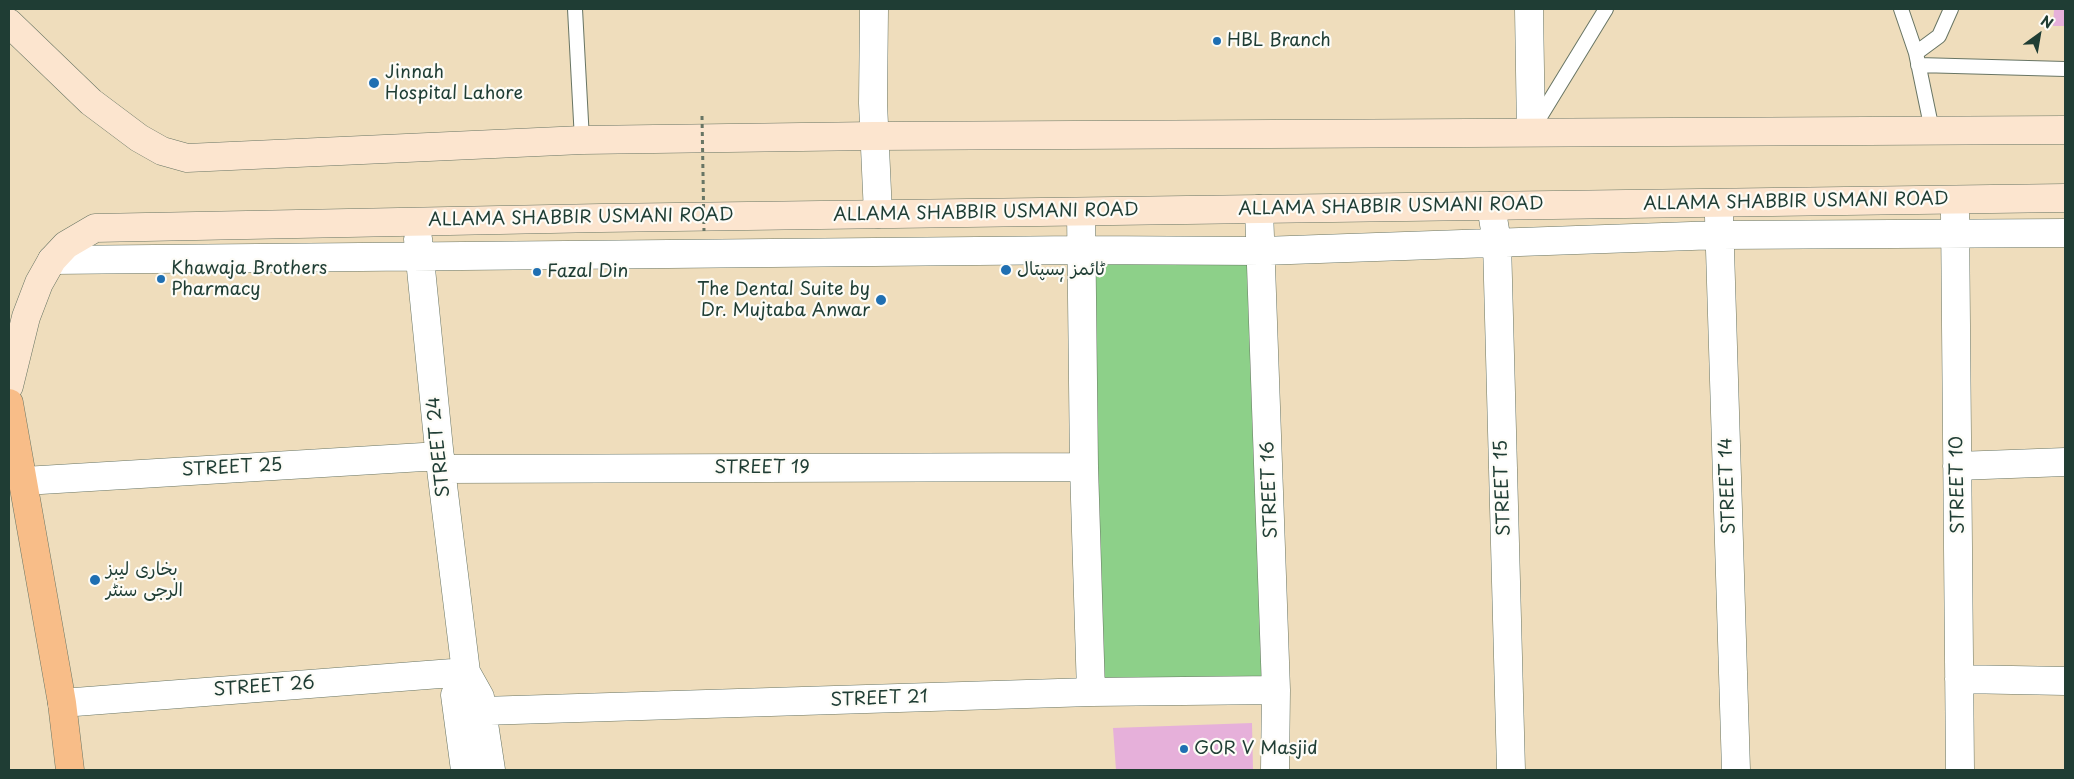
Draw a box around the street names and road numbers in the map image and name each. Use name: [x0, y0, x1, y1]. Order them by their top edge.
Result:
street label: ALLAMA SHABBIR USMANI ROAD: [1643, 189, 1949, 215]
street label: ALLAMA SHABBIR USMANI ROAD: [1238, 194, 1544, 220]
street label: ALLAMA SHABBIR USMANI ROAD: [833, 200, 1139, 226]
street label: ALLAMA SHABBIR USMANI ROAD: [428, 205, 734, 231]
street label: STREET 24: [423, 396, 455, 498]
street label: STREET 10: [1946, 436, 1970, 534]
street label: STREET 14: [1716, 437, 1740, 535]
street label: STREET 15: [1491, 439, 1515, 537]
street label: STREET 16: [1258, 441, 1282, 539]
street label: STREET 25: [181, 455, 283, 481]
street label: STREET 19: [714, 457, 810, 479]
street label: STREET 26: [213, 673, 315, 701]
street label: STREET 21: [830, 687, 928, 711]

